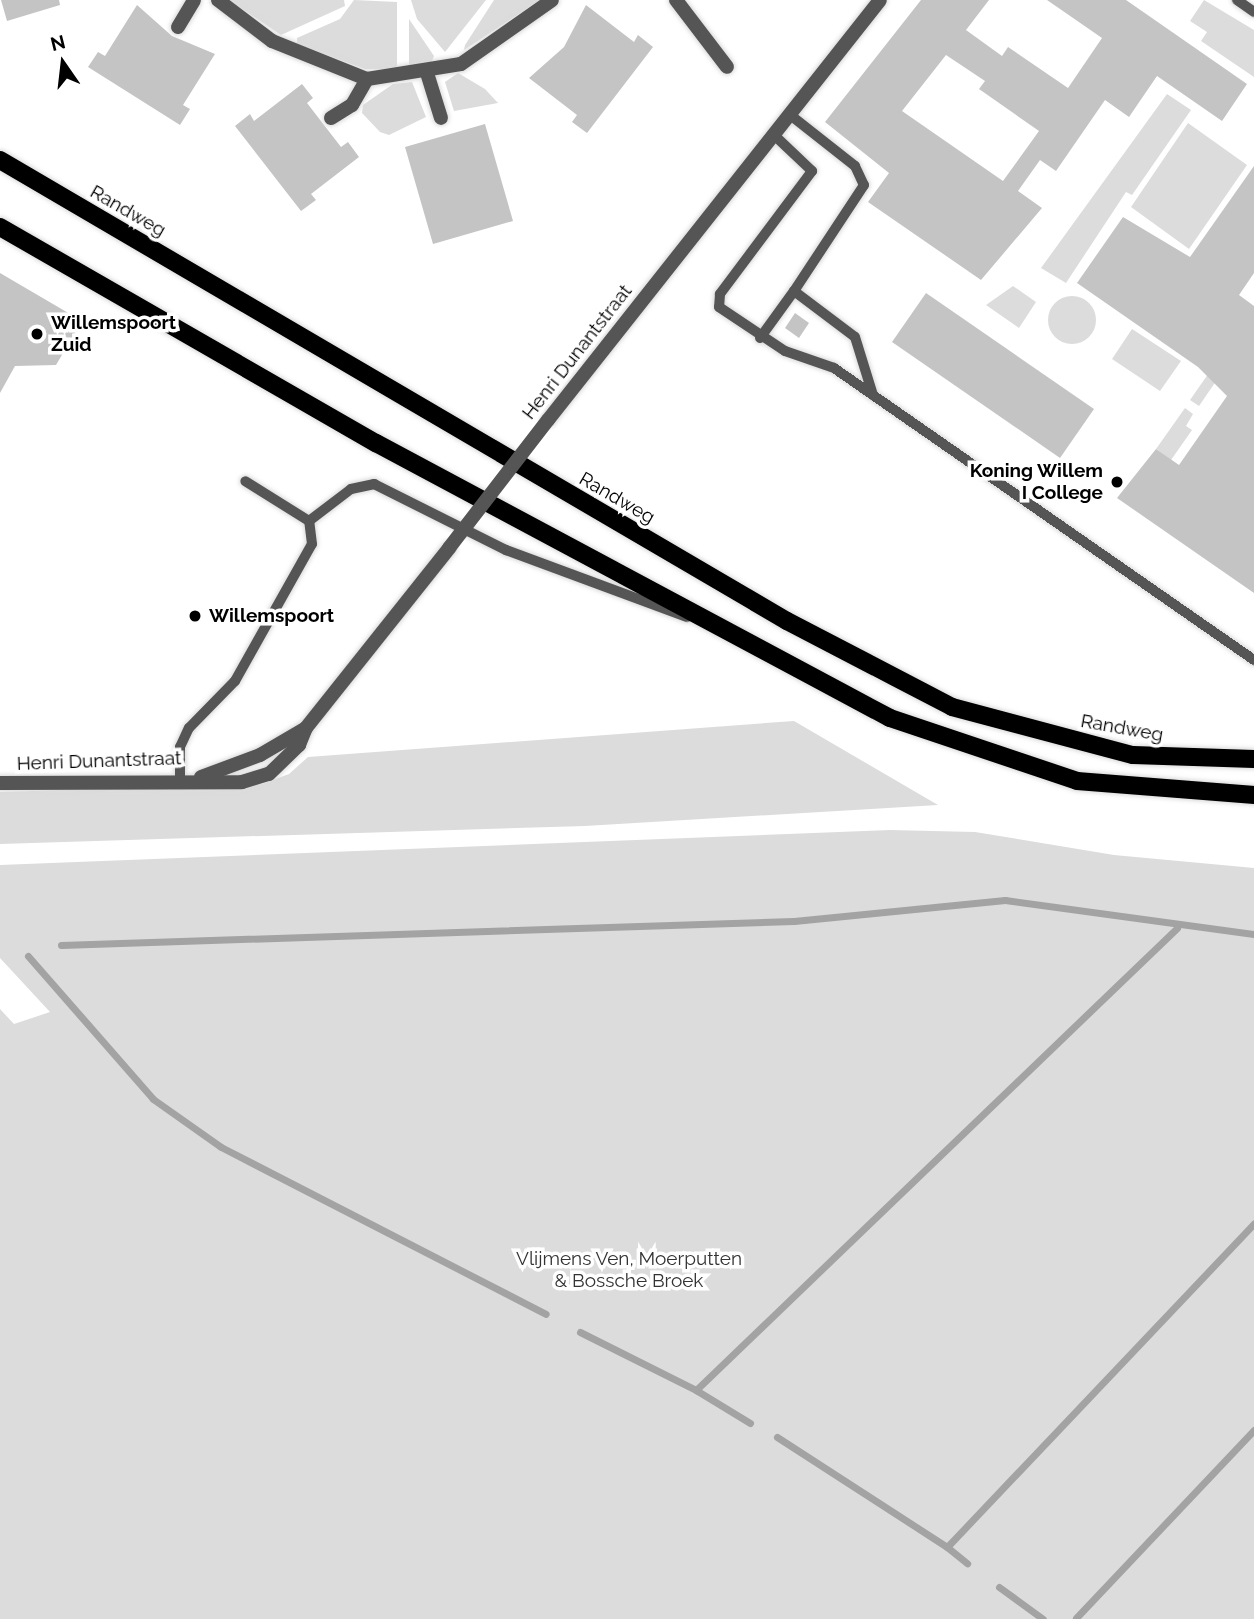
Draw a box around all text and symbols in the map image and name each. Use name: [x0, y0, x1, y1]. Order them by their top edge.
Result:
north arrow: [28, 28, 98, 98]
text: N: [48, 30, 68, 55]
street label: Randweg: [86, 180, 170, 242]
street label: Henri Dunantstraat: [517, 280, 637, 424]
place label: Willemspoort Zuid: [51, 312, 176, 356]
marker: Willemspoort Zuid: [29, 326, 45, 342]
place label: Koning Willem I College: [969, 460, 1103, 504]
street label: Randweg: [575, 467, 659, 529]
marker: Koning Willem I College: [1109, 474, 1125, 490]
place label: Willemspoort: [209, 605, 334, 627]
marker: Willemspoort: [187, 608, 203, 624]
street label: Randweg: [1079, 710, 1165, 746]
street label: Henri Dunantstraat: [16, 747, 182, 775]
park label: Vlijmens Ven, Moerputten & Bossche Broek: [516, 1248, 742, 1292]

